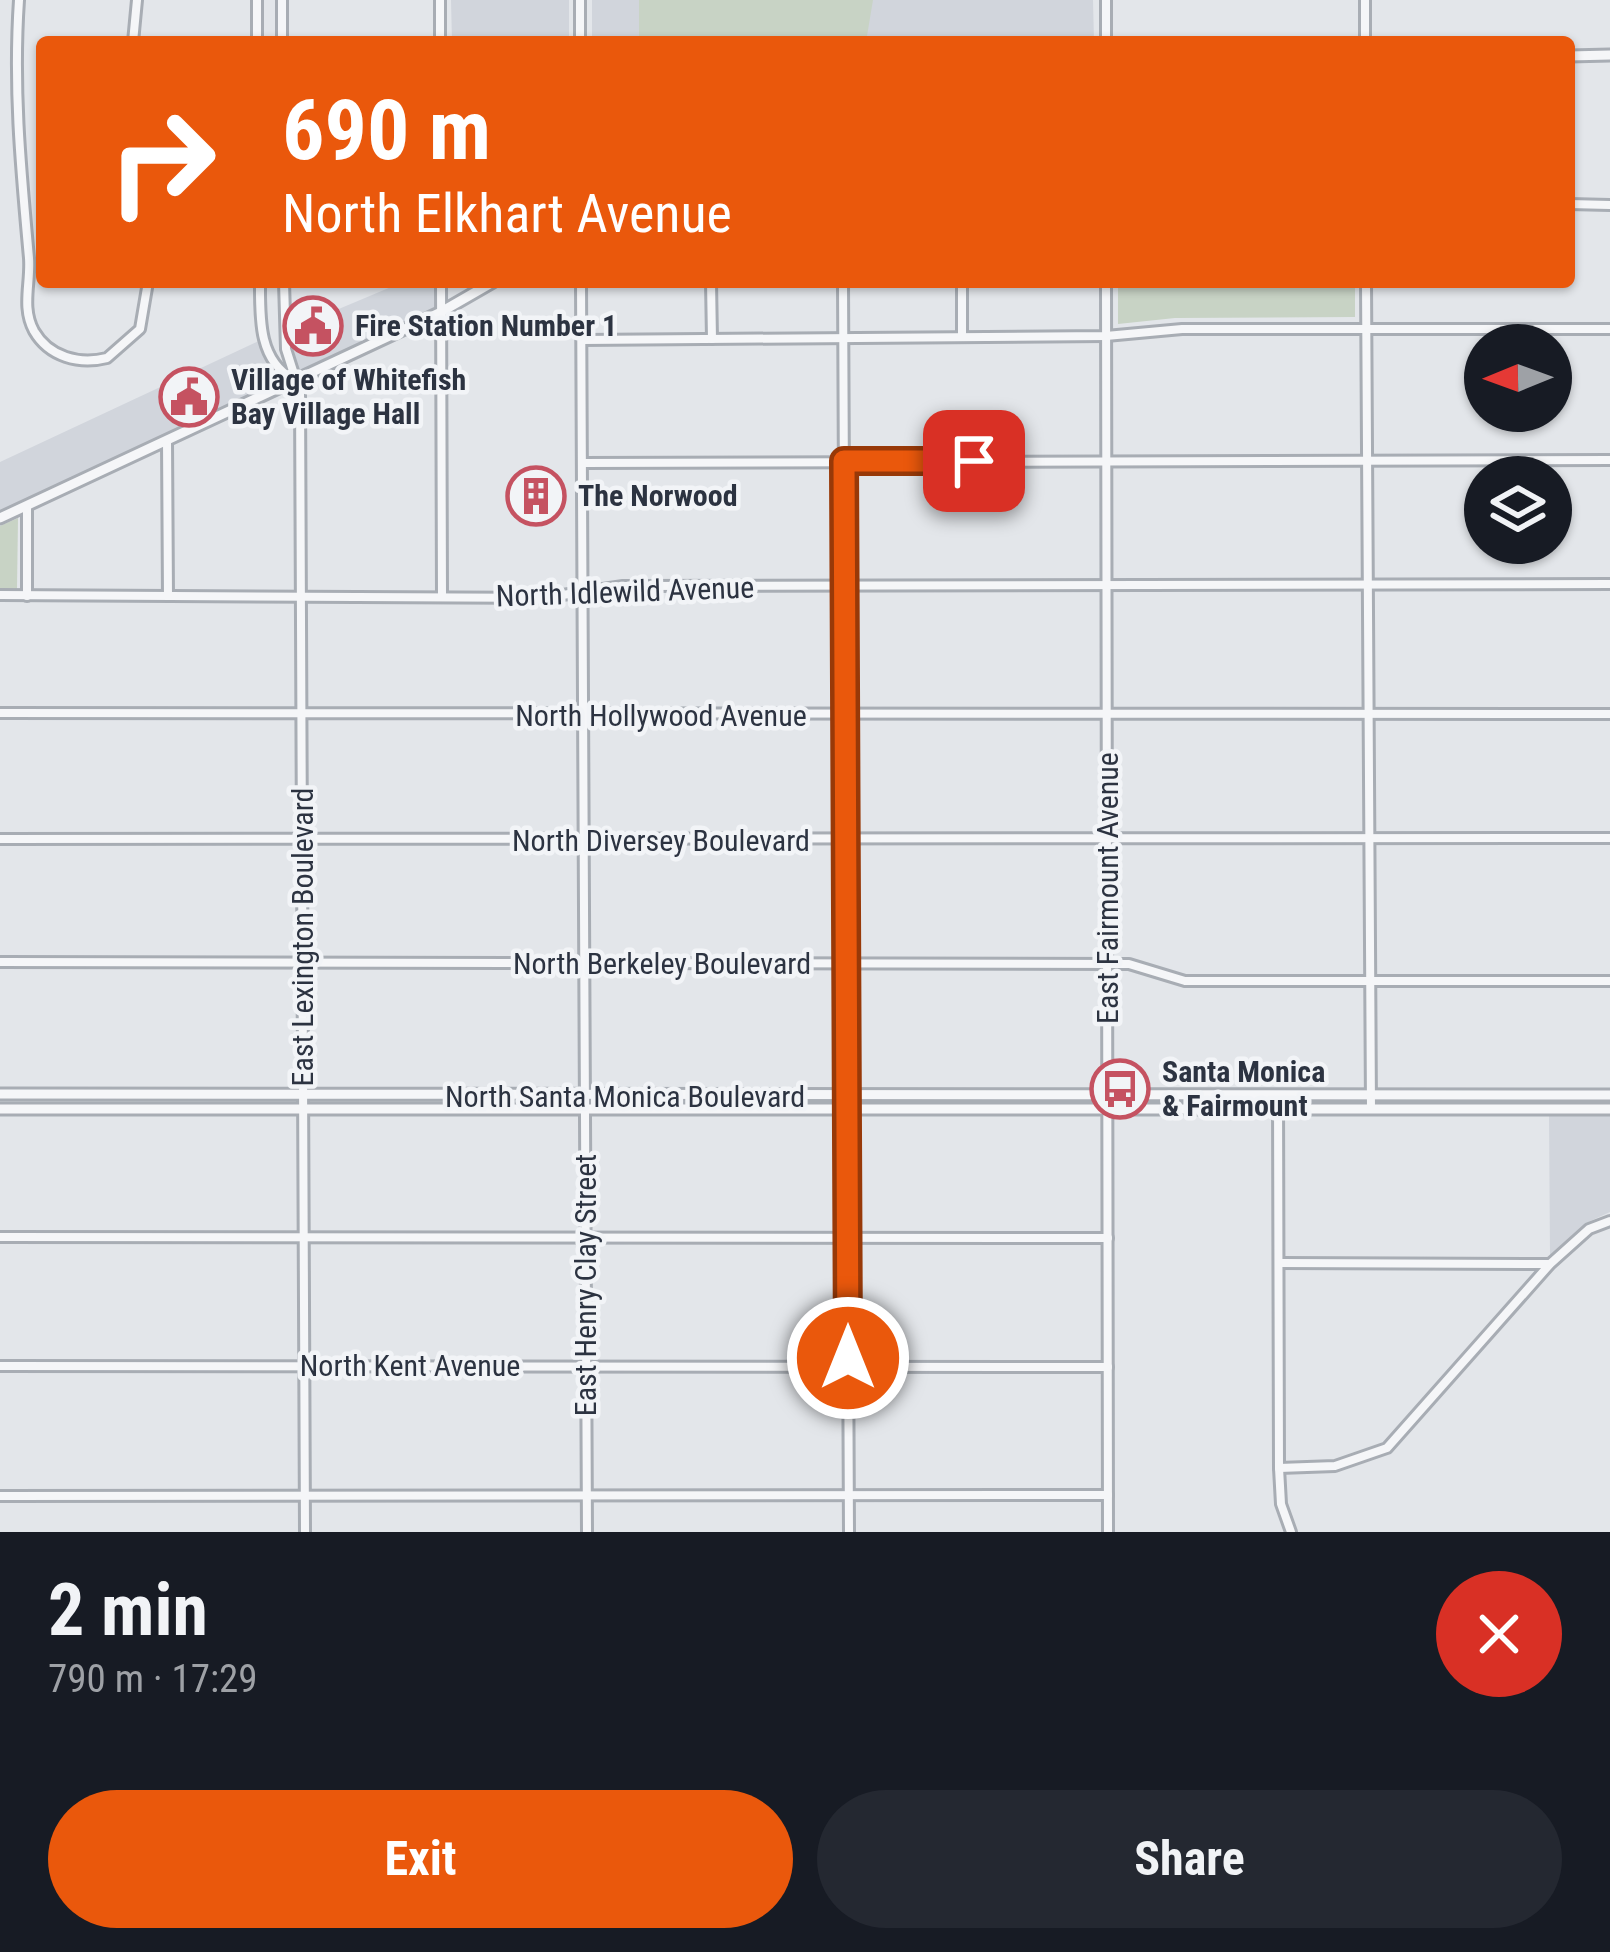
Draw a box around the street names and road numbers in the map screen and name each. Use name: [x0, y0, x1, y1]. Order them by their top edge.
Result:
street label: North Idlewild Avenue: [495, 569, 755, 614]
street label: North Hollywood Avenue: [515, 698, 807, 733]
street label: East Fairmount Avenue: [1090, 752, 1125, 1024]
street label: East Lexington Boulevard: [285, 788, 320, 1086]
street label: North Diversey Boulevard: [512, 823, 810, 858]
street label: North Berkeley Boulevard: [513, 946, 811, 981]
street label: North Santa Monica Boulevard: [445, 1079, 805, 1114]
street label: East Henry Clay Street: [568, 1154, 603, 1416]
street label: North Kent Avenue: [300, 1348, 520, 1383]

